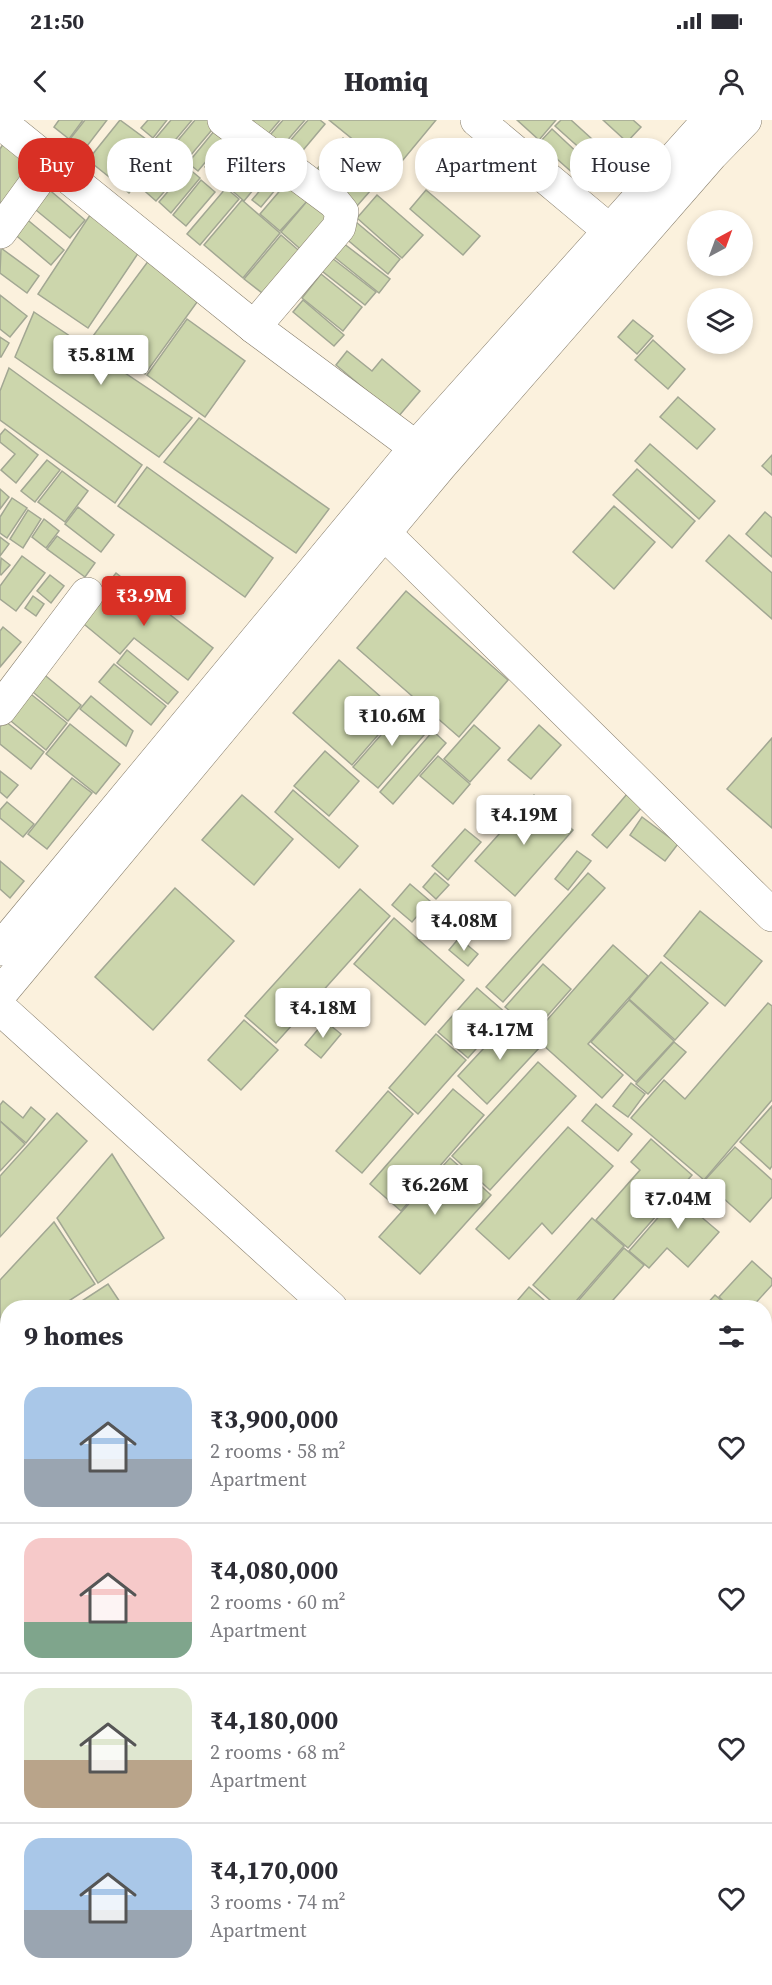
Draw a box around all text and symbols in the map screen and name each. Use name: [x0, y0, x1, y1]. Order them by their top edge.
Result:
text: 21:50: [30, 6, 84, 36]
text: Homiq: [344, 63, 428, 100]
icon: back: [24, 65, 57, 98]
icon: person: [715, 65, 748, 98]
chip: Buy: [18, 138, 95, 192]
chip: Rent: [107, 138, 193, 192]
chip: Filters: [205, 138, 307, 192]
chip: New: [319, 138, 403, 192]
chip: Apartment: [415, 138, 558, 192]
chip: House: [570, 138, 671, 192]
north arrow: [687, 210, 753, 276]
map controls: [687, 210, 753, 354]
button: layers: [687, 288, 753, 354]
pin: ₹5.81M: [52, 335, 150, 386]
text: ₹5.81M: [67, 340, 135, 368]
pin: ₹3.9M: [102, 576, 186, 627]
text: ₹3.9M: [116, 581, 172, 609]
pin: ₹10.6M: [343, 696, 441, 747]
text: ₹10.6M: [358, 701, 426, 729]
pin: ₹4.19M: [475, 795, 573, 846]
text: ₹4.19M: [490, 800, 558, 828]
pin: ₹4.08M: [415, 901, 513, 952]
text: ₹4.08M: [430, 906, 498, 934]
pin: ₹4.18M: [274, 988, 372, 1039]
text: ₹4.18M: [289, 993, 357, 1021]
pin: ₹4.17M: [451, 1010, 549, 1061]
text: ₹4.17M: [466, 1015, 534, 1043]
pin: ₹6.26M: [386, 1165, 484, 1216]
text: ₹6.26M: [401, 1170, 469, 1198]
pin: ₹7.04M: [629, 1179, 727, 1230]
text: ₹7.04M: [644, 1184, 712, 1212]
text: 9 homes: [24, 1318, 123, 1354]
icon: filters: [715, 1320, 748, 1353]
text: ₹3,900,000: [210, 1401, 338, 1437]
icon: home: [72, 1411, 144, 1483]
icon: heart: [715, 1431, 748, 1464]
text: 2 rooms · 58 m²: [210, 1437, 346, 1465]
text: Apartment: [210, 1465, 307, 1493]
text: ₹4,080,000: [210, 1552, 338, 1588]
icon: home: [72, 1562, 144, 1634]
icon: heart: [715, 1582, 748, 1615]
text: 2 rooms · 60 m²: [210, 1588, 346, 1616]
text: Apartment: [210, 1616, 307, 1644]
text: ₹4,180,000: [210, 1702, 338, 1738]
icon: home: [72, 1712, 144, 1784]
icon: heart: [715, 1732, 748, 1765]
text: 2 rooms · 68 m²: [210, 1738, 346, 1766]
text: Apartment: [210, 1766, 307, 1794]
text: ₹4,170,000: [210, 1852, 338, 1888]
icon: home: [72, 1862, 144, 1934]
icon: heart: [715, 1882, 748, 1915]
text: 3 rooms · 74 m²: [210, 1888, 346, 1916]
text: Apartment: [210, 1916, 307, 1944]

